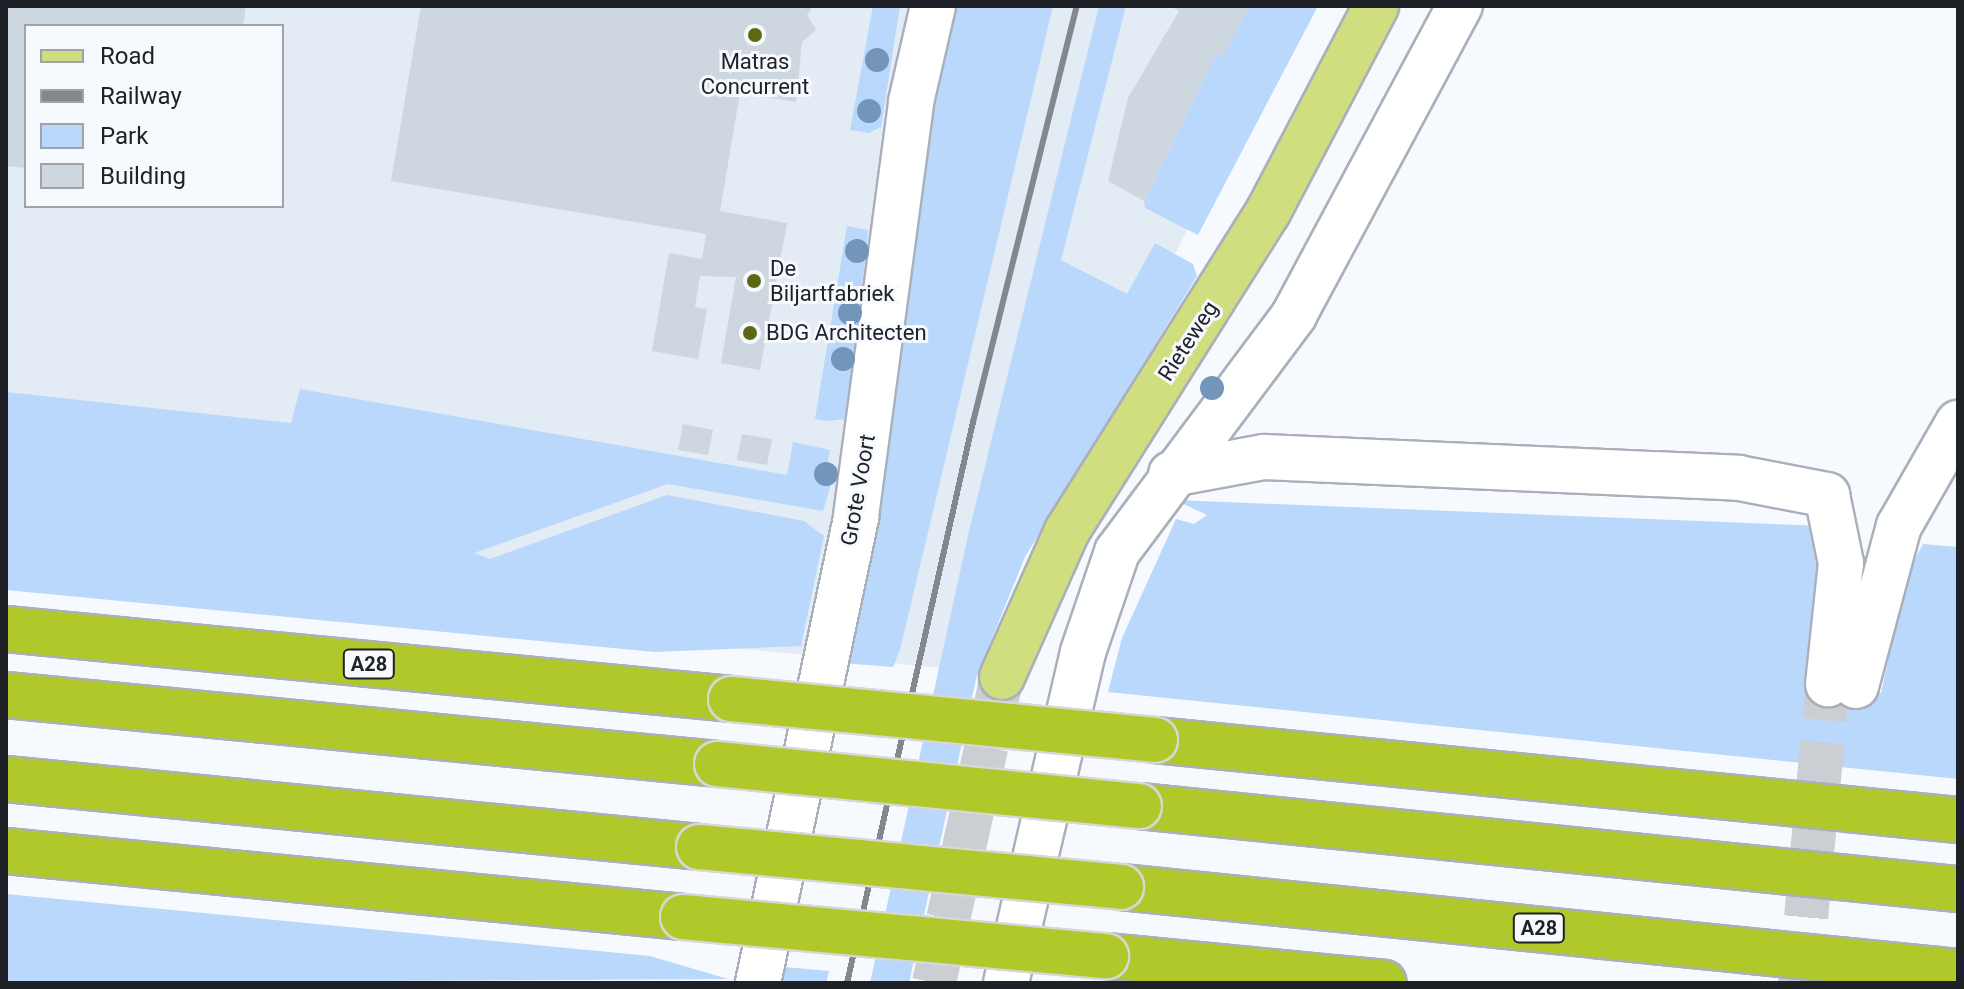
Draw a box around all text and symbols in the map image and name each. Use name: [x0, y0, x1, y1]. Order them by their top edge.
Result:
legend: [24, 24, 284, 208]
marker: Matras Concurrent: [746, 26, 764, 44]
text: Road: [100, 42, 155, 70]
place label: Matras Concurrent: [701, 48, 809, 100]
text: Railway: [100, 82, 182, 110]
text: Park: [100, 122, 148, 150]
text: Building: [100, 162, 186, 190]
place label: De Biljartfabriek: [770, 255, 894, 306]
marker: De Biljartfabriek: [745, 272, 763, 290]
street label: Rieteweg: [1152, 296, 1224, 386]
place label: BDG Architecten: [766, 320, 927, 346]
marker: BDG Architecten: [741, 324, 759, 342]
street label: Grote Voort: [835, 432, 881, 548]
road number: A28: [341, 648, 397, 680]
road number: A28: [1511, 912, 1567, 944]

